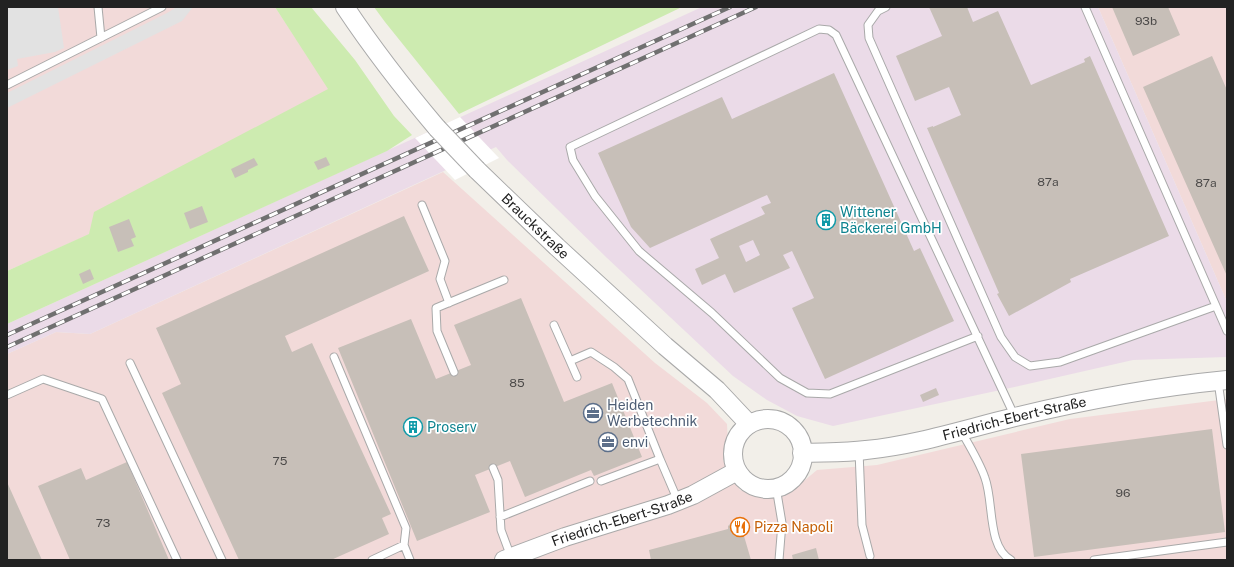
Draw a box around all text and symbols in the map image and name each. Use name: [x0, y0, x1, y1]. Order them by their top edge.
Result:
house number: 93b: [1135, 14, 1157, 28]
house number: 87a: [1037, 175, 1059, 189]
house number: 87a: [1195, 176, 1217, 190]
street label: Brauckstraße: [498, 190, 572, 262]
place label: Wittener Bäckerei GmbH: [840, 204, 942, 236]
building icon: Wittener Bäckerei GmbH: [815, 209, 837, 231]
house number: 85: [509, 376, 525, 390]
street label: Friedrich-Ebert-Straße: [941, 393, 1088, 443]
place label: Heiden Werbetechnik: [607, 397, 697, 429]
office icon: Heiden Werbetechnik: [582, 402, 604, 424]
building icon: Proserv: [402, 416, 424, 438]
place label: Proserv: [427, 419, 477, 435]
office icon: envi: [597, 431, 619, 453]
place label: envi: [622, 434, 648, 450]
house number: 75: [273, 454, 288, 468]
house number: 96: [1116, 486, 1130, 500]
street label: Friedrich-Ebert-Straße: [549, 488, 695, 549]
house number: 73: [96, 516, 110, 530]
restaurant icon: Pizza Napoli: [729, 516, 751, 538]
place label: Pizza Napoli: [754, 519, 833, 535]

